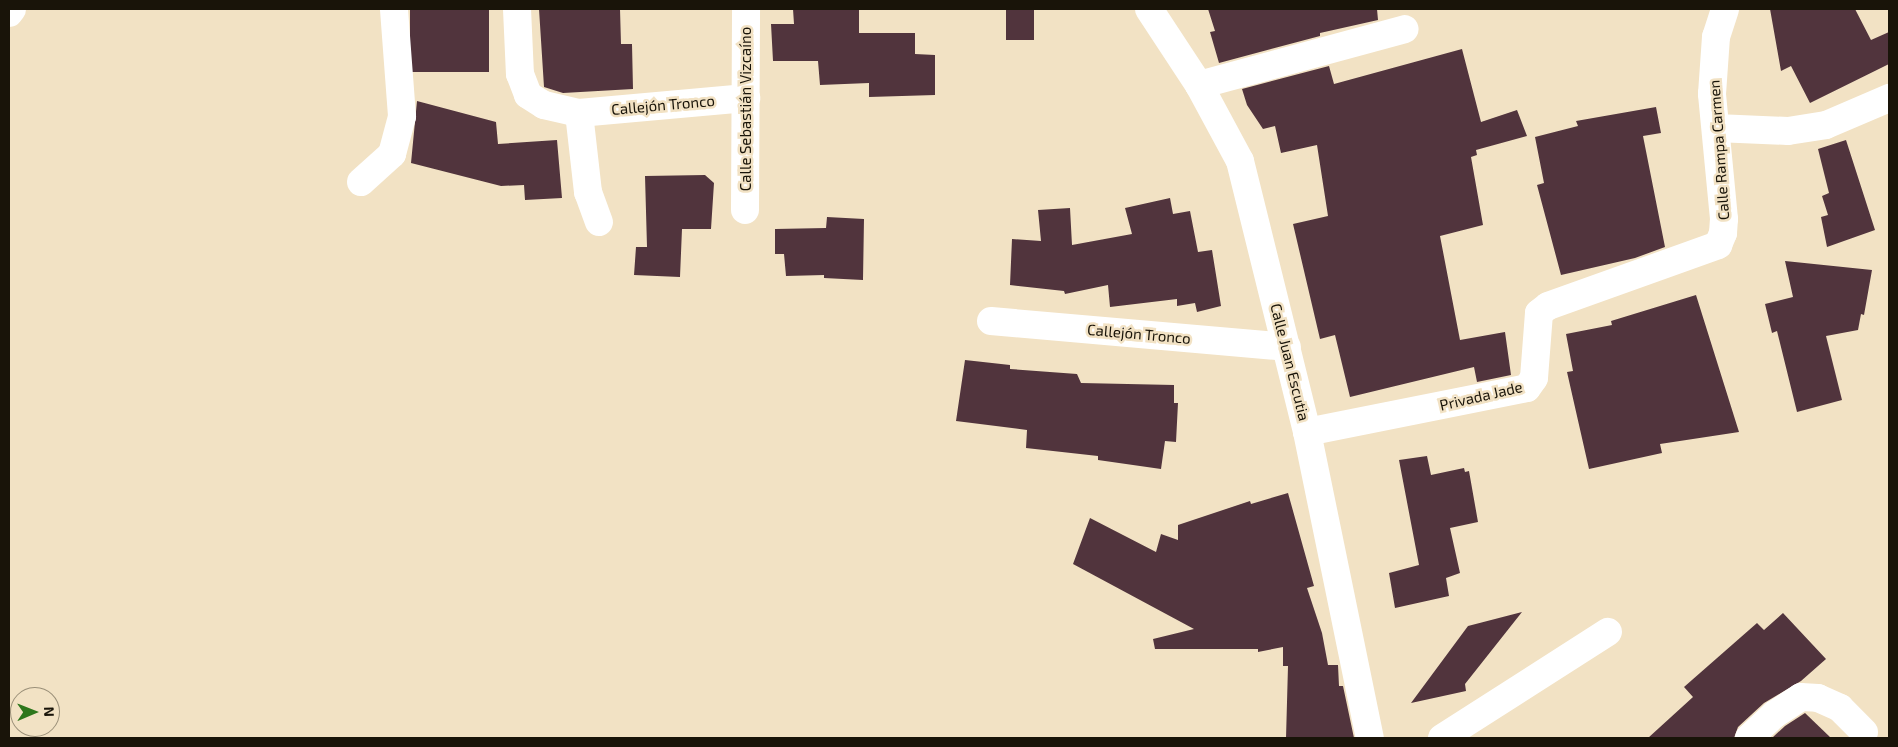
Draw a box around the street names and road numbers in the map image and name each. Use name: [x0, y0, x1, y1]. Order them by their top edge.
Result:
street label: Calle Sebastián Vizcaíno: [737, 27, 755, 191]
street label: Calle Rampa Carmen: [1705, 79, 1733, 221]
street label: Callejón Tronco: [610, 91, 716, 119]
street label: Calle Juan Escutia: [1267, 301, 1313, 423]
street label: Callejón Tronco: [1086, 320, 1192, 348]
street label: Privada Jade: [1438, 378, 1524, 414]

